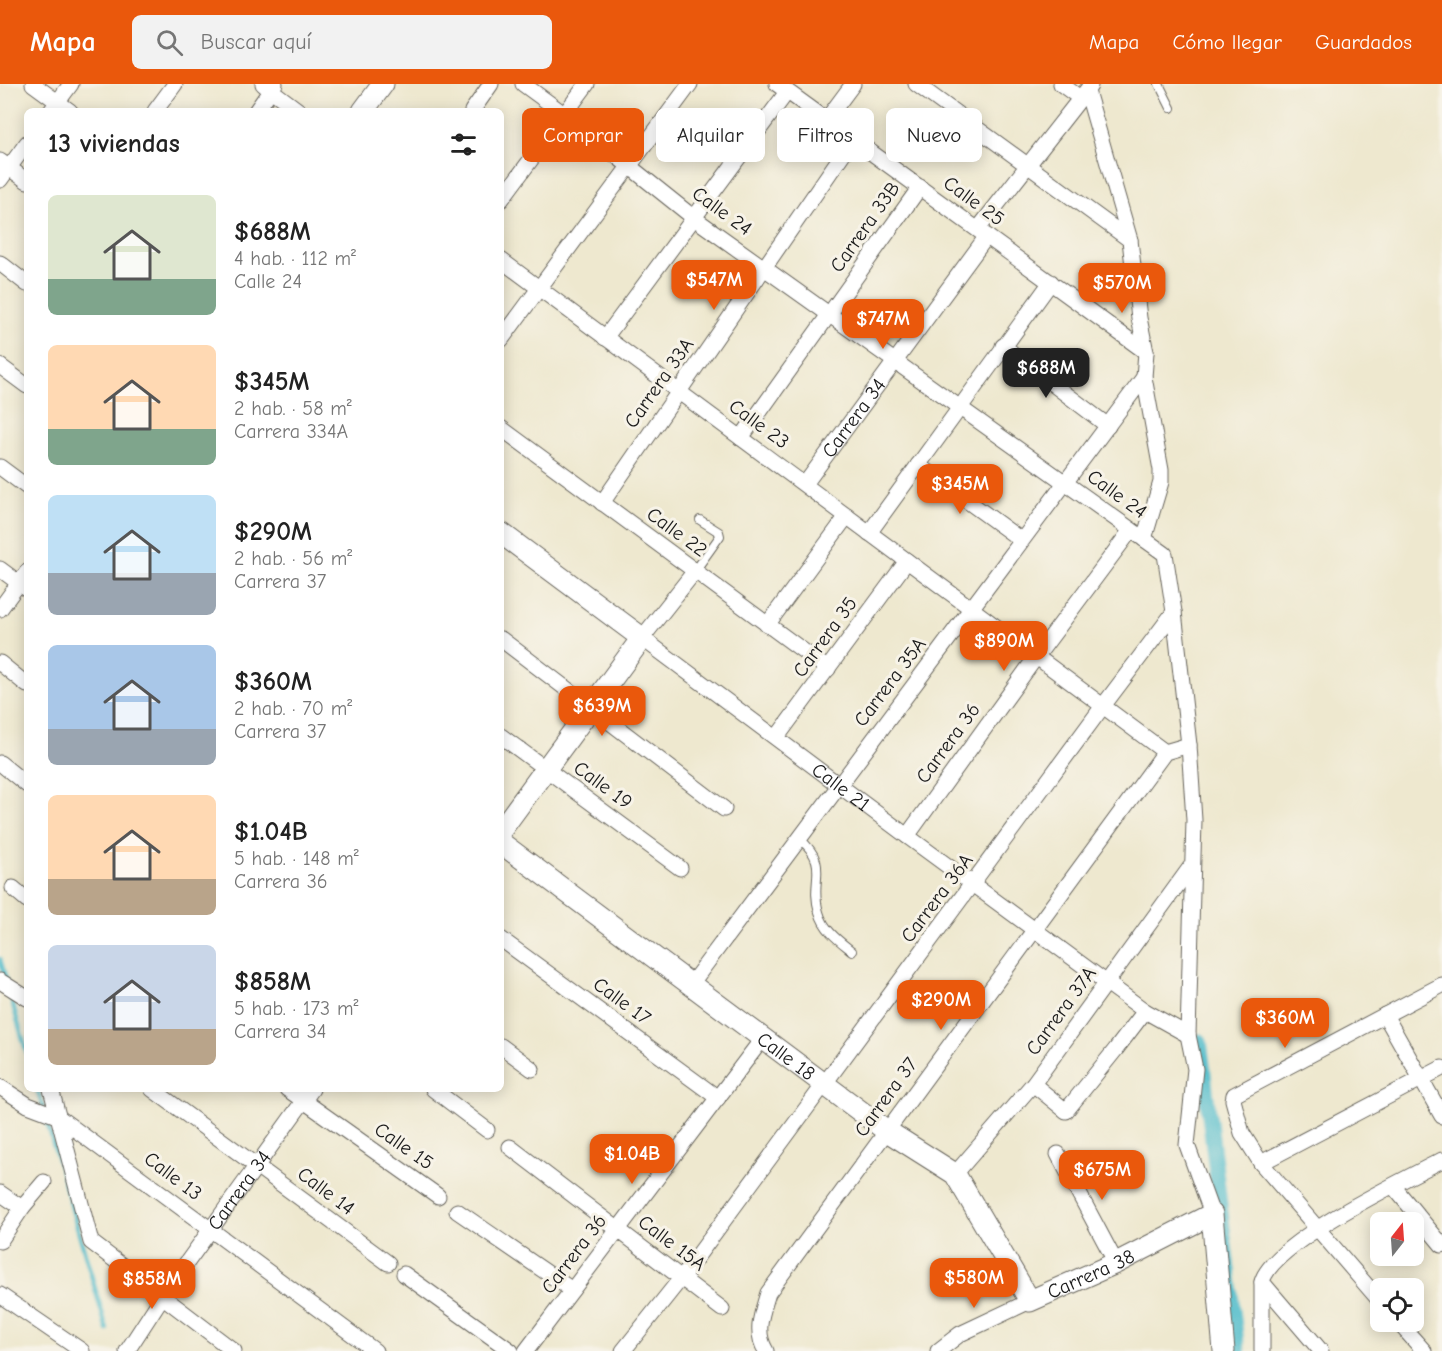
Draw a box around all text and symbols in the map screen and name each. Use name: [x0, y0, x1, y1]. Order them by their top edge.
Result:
search box: [132, 15, 552, 69]
text: Mapa: [30, 26, 96, 58]
icon: search: [153, 26, 186, 59]
text: Buscar aquí: [201, 29, 312, 55]
text: Mapa: [1089, 30, 1139, 54]
text: Cómo llegar: [1172, 30, 1282, 54]
text: Guardados: [1315, 30, 1412, 54]
chip: Comprar: [522, 108, 644, 162]
chip: Alquilar: [656, 108, 765, 162]
chip: Filtros: [777, 108, 874, 162]
chip: Nuevo: [886, 108, 982, 162]
icon: filters: [447, 128, 480, 161]
text: 13 viviendas: [48, 129, 180, 159]
street label: Calle 25: [939, 171, 1009, 231]
street label: Carrera 33B: [825, 177, 905, 277]
street label: Calle 24: [688, 182, 756, 240]
text: $688M: [234, 217, 311, 247]
icon: home: [96, 219, 168, 291]
text: 4 hab. · 112 m²: [234, 247, 356, 270]
pin: $547M: [672, 260, 756, 311]
pin: $570M: [1080, 263, 1164, 314]
text: $547M: [685, 268, 743, 291]
text: Calle 24: [234, 270, 302, 293]
text: $570M: [1092, 271, 1152, 294]
pin: $747M: [841, 299, 925, 350]
text: $747M: [856, 307, 910, 330]
street label: Carrera 33A: [620, 333, 699, 432]
pin: $688M: [1004, 348, 1088, 399]
text: $688M: [1016, 356, 1076, 379]
text: $345M: [234, 367, 309, 397]
icon: home: [96, 369, 168, 441]
street label: Carrera 34: [817, 374, 890, 462]
street label: Calle 23: [724, 395, 794, 453]
text: 2 hab. · 58 m²: [234, 397, 352, 420]
text: Carrera 334A: [234, 420, 348, 443]
pin: $345M: [918, 464, 1002, 515]
street label: Calle 24: [1083, 465, 1151, 523]
text: $345M: [931, 472, 989, 495]
street label: Calle 22: [642, 502, 712, 562]
text: $290M: [234, 517, 312, 547]
icon: home: [96, 519, 168, 591]
text: 2 hab. · 56 m²: [234, 547, 352, 570]
text: Carrera 37: [234, 570, 326, 593]
street label: Carrera 35: [788, 592, 862, 682]
pin: $890M: [962, 621, 1046, 672]
text: $890M: [974, 629, 1034, 652]
street label: Carrera 35A: [849, 633, 931, 731]
text: $360M: [234, 667, 312, 697]
icon: home: [96, 669, 168, 741]
pin: $639M: [560, 686, 644, 737]
text: $639M: [573, 694, 631, 717]
text: 2 hab. · 70 m²: [234, 697, 352, 720]
street label: Carrera 36: [911, 698, 985, 788]
text: Carrera 37: [234, 720, 326, 743]
street label: Calle 19: [569, 756, 637, 814]
street label: Calle 21: [808, 758, 875, 816]
text: $1.04B: [234, 817, 308, 847]
icon: home: [96, 819, 168, 891]
text: 5 hab. · 148 m²: [234, 847, 359, 870]
street label: Carrera 36A: [896, 849, 978, 947]
text: Carrera 36: [234, 870, 328, 893]
street label: Carrera 37A: [1021, 962, 1101, 1060]
text: $858M: [234, 967, 311, 997]
icon: home: [96, 969, 168, 1041]
street label: Calle 17: [589, 972, 656, 1030]
pin: $290M: [899, 980, 983, 1031]
text: $290M: [911, 988, 971, 1011]
text: 5 hab. · 173 m²: [234, 997, 358, 1020]
pin: $360M: [1243, 998, 1327, 1049]
text: $360M: [1255, 1006, 1315, 1029]
text: Carrera 34: [234, 1020, 326, 1043]
street label: Calle 18: [753, 1027, 820, 1085]
street label: Carrera 37: [850, 1052, 923, 1141]
street label: Calle 15: [370, 1117, 438, 1175]
pin: $1.04B: [583, 1134, 681, 1185]
text: $1.04B: [604, 1142, 660, 1165]
street label: Carrera 34: [203, 1146, 275, 1234]
street label: Calle 13: [140, 1147, 206, 1205]
pin: $675M: [1060, 1150, 1144, 1201]
text: $675M: [1073, 1158, 1131, 1181]
street label: Calle 14: [293, 1162, 359, 1220]
street label: Carrera 36: [537, 1210, 611, 1298]
street label: Calle 15A: [634, 1210, 711, 1276]
north arrow: [1370, 1212, 1424, 1266]
map controls: [1370, 1212, 1424, 1332]
street label: Carrera 38: [1044, 1244, 1138, 1303]
pin: $580M: [932, 1258, 1016, 1309]
pin: $858M: [110, 1259, 194, 1310]
text: $580M: [944, 1266, 1004, 1289]
text: $858M: [122, 1267, 182, 1290]
button: locate: [1370, 1278, 1424, 1332]

